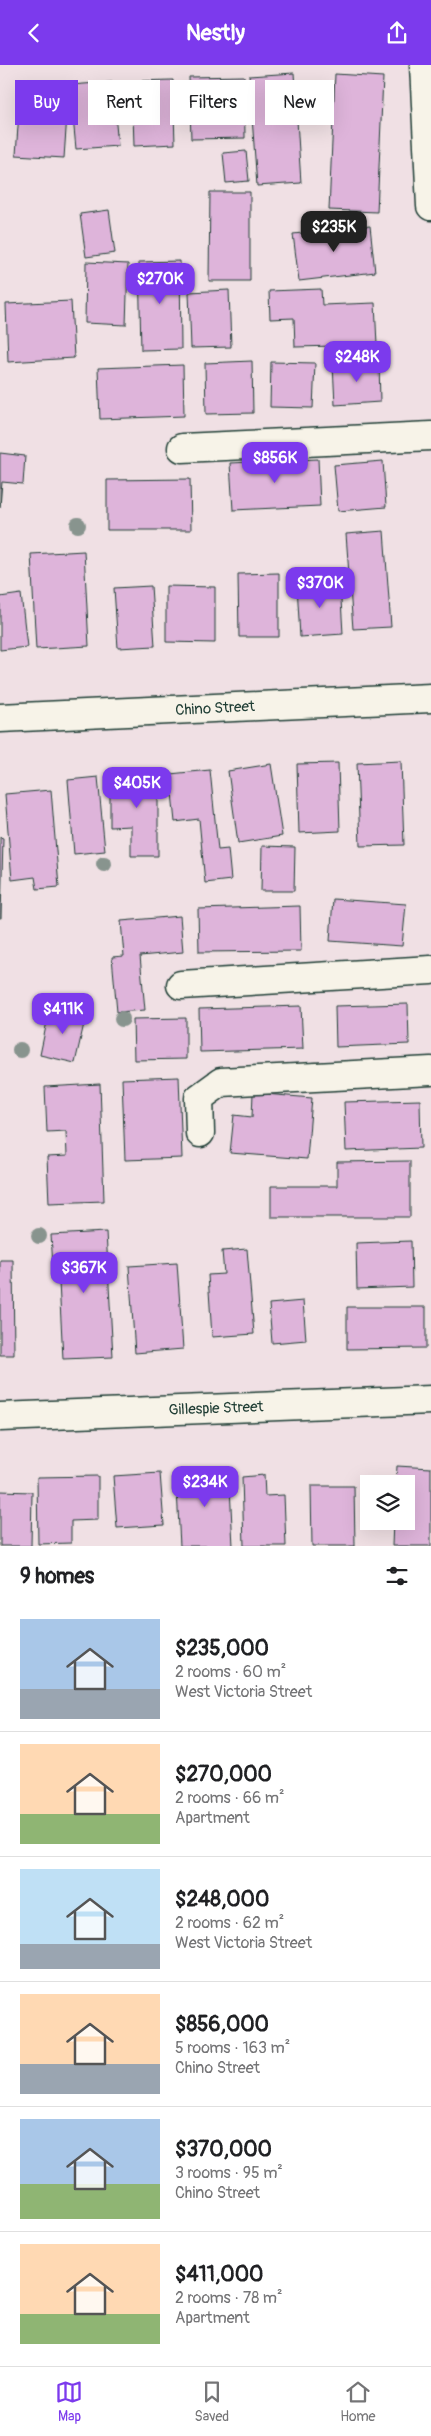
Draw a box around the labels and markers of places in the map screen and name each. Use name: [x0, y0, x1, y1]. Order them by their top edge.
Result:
pin: $235K: [299, 211, 369, 253]
pin: $270K: [125, 263, 195, 305]
pin: $248K: [322, 341, 392, 383]
pin: $856K: [240, 441, 310, 484]
pin: $370K: [285, 567, 355, 609]
pin: $405K: [102, 767, 172, 809]
pin: $411K: [28, 993, 98, 1035]
pin: $367K: [49, 1251, 119, 1294]
pin: $234K: [170, 1465, 240, 1508]

